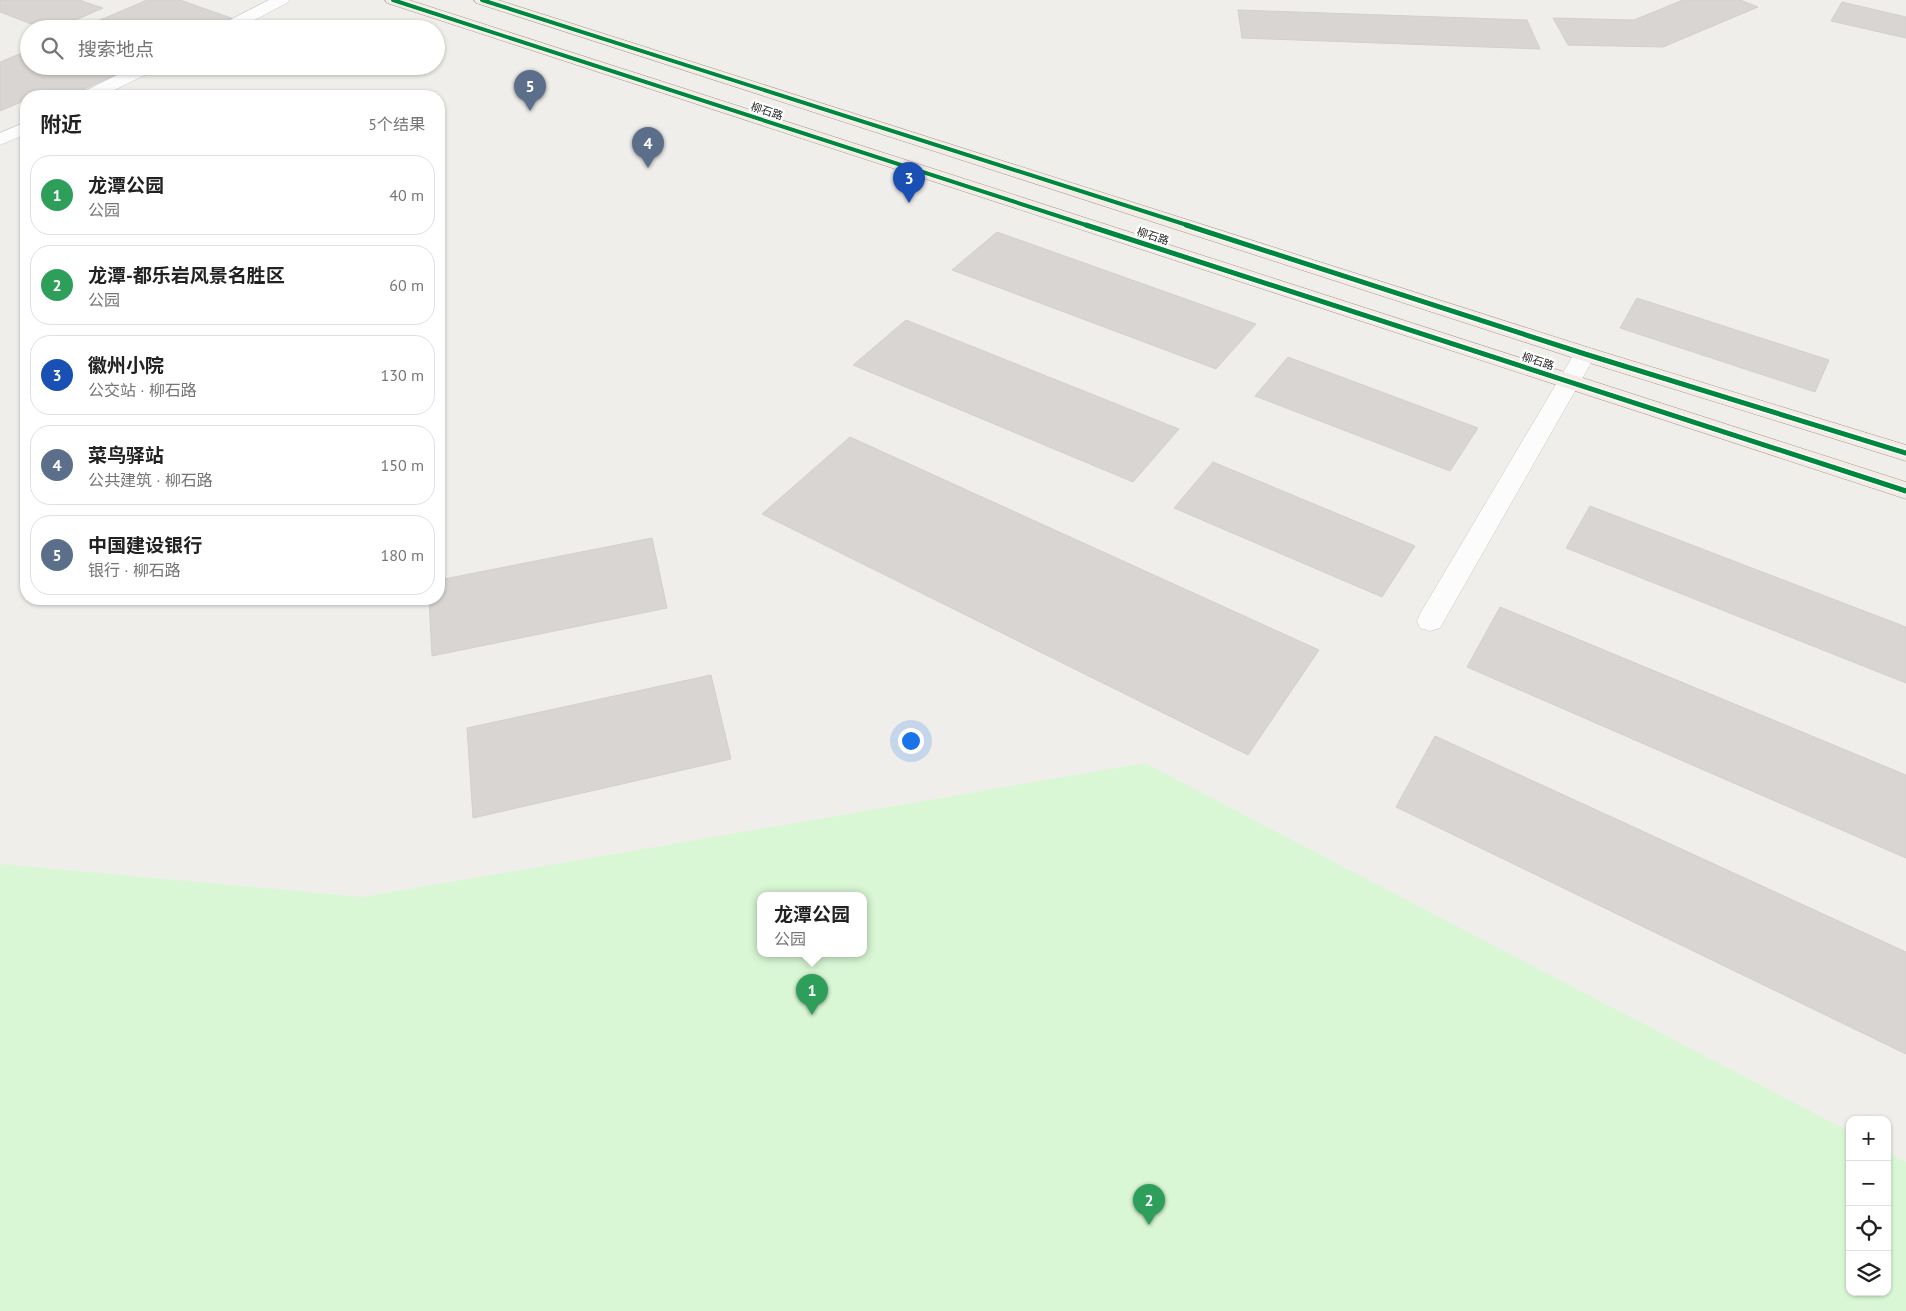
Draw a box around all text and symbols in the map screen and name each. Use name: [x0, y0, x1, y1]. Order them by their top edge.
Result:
search box: [20, 20, 445, 75]
icon: search: [38, 34, 66, 62]
text: 搜索地点: [78, 37, 154, 61]
pin: 5: [514, 70, 546, 111]
street label: 柳石路: [749, 99, 785, 123]
text: 附近: [40, 111, 82, 138]
text: 5个结果: [368, 114, 425, 134]
pin: 4: [632, 127, 664, 168]
pin: 3: [893, 162, 925, 203]
text: 龙潭公园: [88, 173, 164, 197]
text: 1: [52, 185, 62, 205]
text: 40 m: [389, 185, 424, 205]
text: 公园: [88, 200, 120, 220]
street label: 柳石路: [1135, 224, 1171, 248]
text: 龙潭-都乐岩风景名胜区: [88, 263, 285, 287]
text: 2: [52, 275, 62, 295]
text: 60 m: [389, 275, 424, 295]
text: 公园: [88, 290, 120, 310]
street label: 柳石路: [1520, 349, 1556, 373]
text: 徽州小院: [88, 353, 164, 377]
text: 3: [52, 365, 62, 385]
text: 130 m: [381, 365, 424, 385]
text: 公交站 · 柳石路: [88, 380, 197, 400]
text: 菜鸟驿站: [88, 443, 164, 467]
text: 4: [52, 455, 62, 475]
text: 150 m: [381, 455, 424, 475]
text: 公共建筑 · 柳石路: [88, 470, 213, 490]
text: 中国建设银行: [88, 533, 202, 557]
text: 5: [52, 545, 62, 565]
text: 180 m: [381, 545, 424, 565]
text: 银行 · 柳石路: [88, 560, 181, 580]
your location: [898, 728, 924, 754]
popup: [757, 892, 867, 957]
text: 龙潭公园: [774, 902, 850, 926]
text: 公园: [774, 929, 806, 949]
pin: 1: [796, 974, 828, 1015]
map controls: [1846, 1116, 1891, 1296]
button: +: [1846, 1116, 1891, 1161]
button: −: [1846, 1161, 1891, 1206]
pin: 2: [1133, 1184, 1165, 1225]
button: locate: [1846, 1206, 1891, 1251]
button: layers: [1846, 1251, 1891, 1296]

